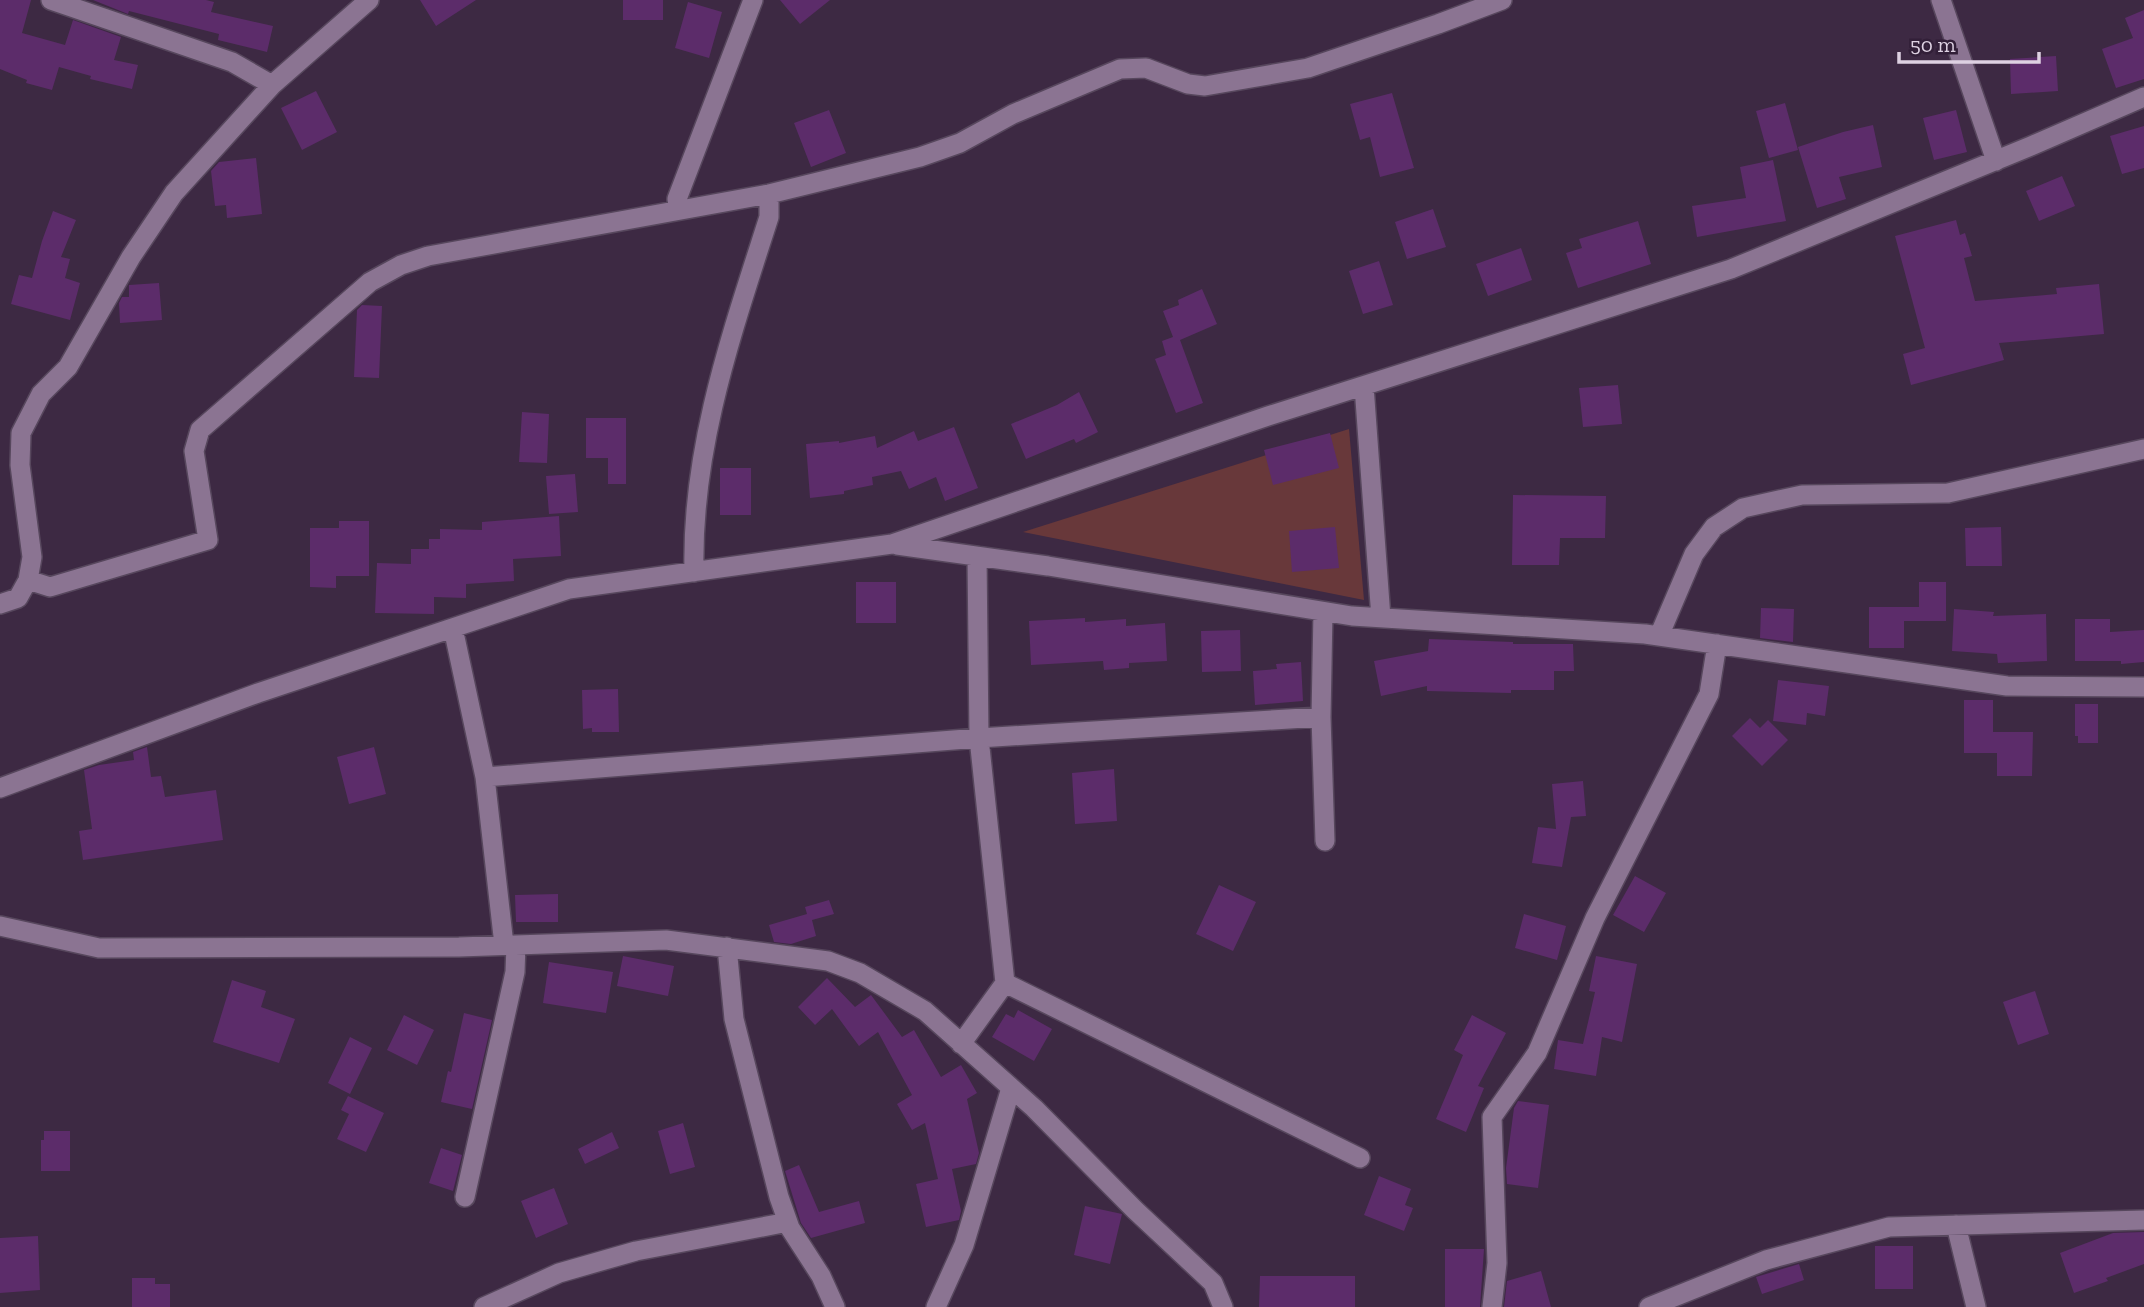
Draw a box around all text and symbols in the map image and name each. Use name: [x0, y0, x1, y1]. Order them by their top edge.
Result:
scale bar: [1899, 21, 2039, 65]
text: 50 m: [1910, 32, 1956, 57]

